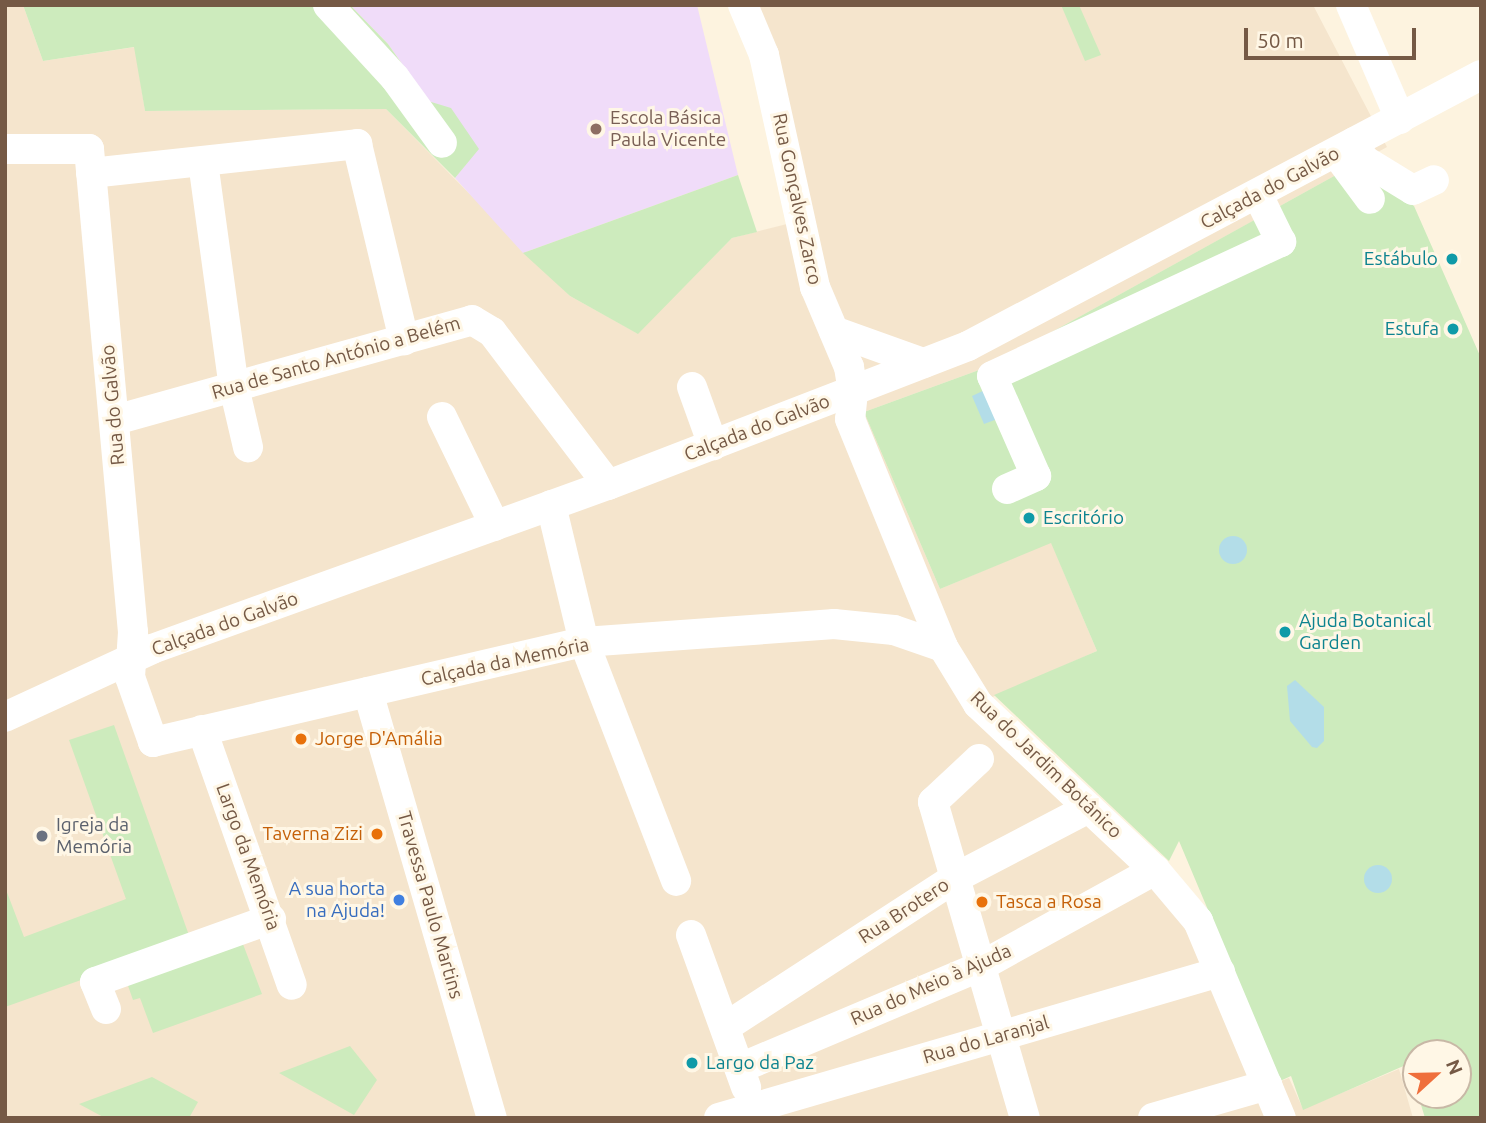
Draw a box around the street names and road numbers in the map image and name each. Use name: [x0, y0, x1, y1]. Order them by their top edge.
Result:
street label: Rua Gonçalves Zarco: [768, 111, 826, 287]
street label: Calçada do Galvão: [1197, 142, 1343, 234]
street label: Rua de Santo António a Belém: [209, 312, 463, 404]
street label: Rua do Galvão: [96, 344, 130, 466]
street label: Calçada do Galvão: [681, 390, 833, 466]
street label: Calçada do Galvão: [149, 587, 301, 661]
street label: Calçada da Memória: [419, 633, 591, 691]
street label: Rua do Jardim Botânico: [965, 687, 1127, 843]
street label: Largo da Memória: [211, 781, 285, 933]
street label: Travessa Paulo Martins: [392, 809, 468, 1001]
street label: Rua Brotero: [854, 873, 954, 949]
street label: Rua do Meio à Ajuda: [847, 939, 1015, 1031]
street label: Rua do Laranjal: [920, 1011, 1052, 1069]

